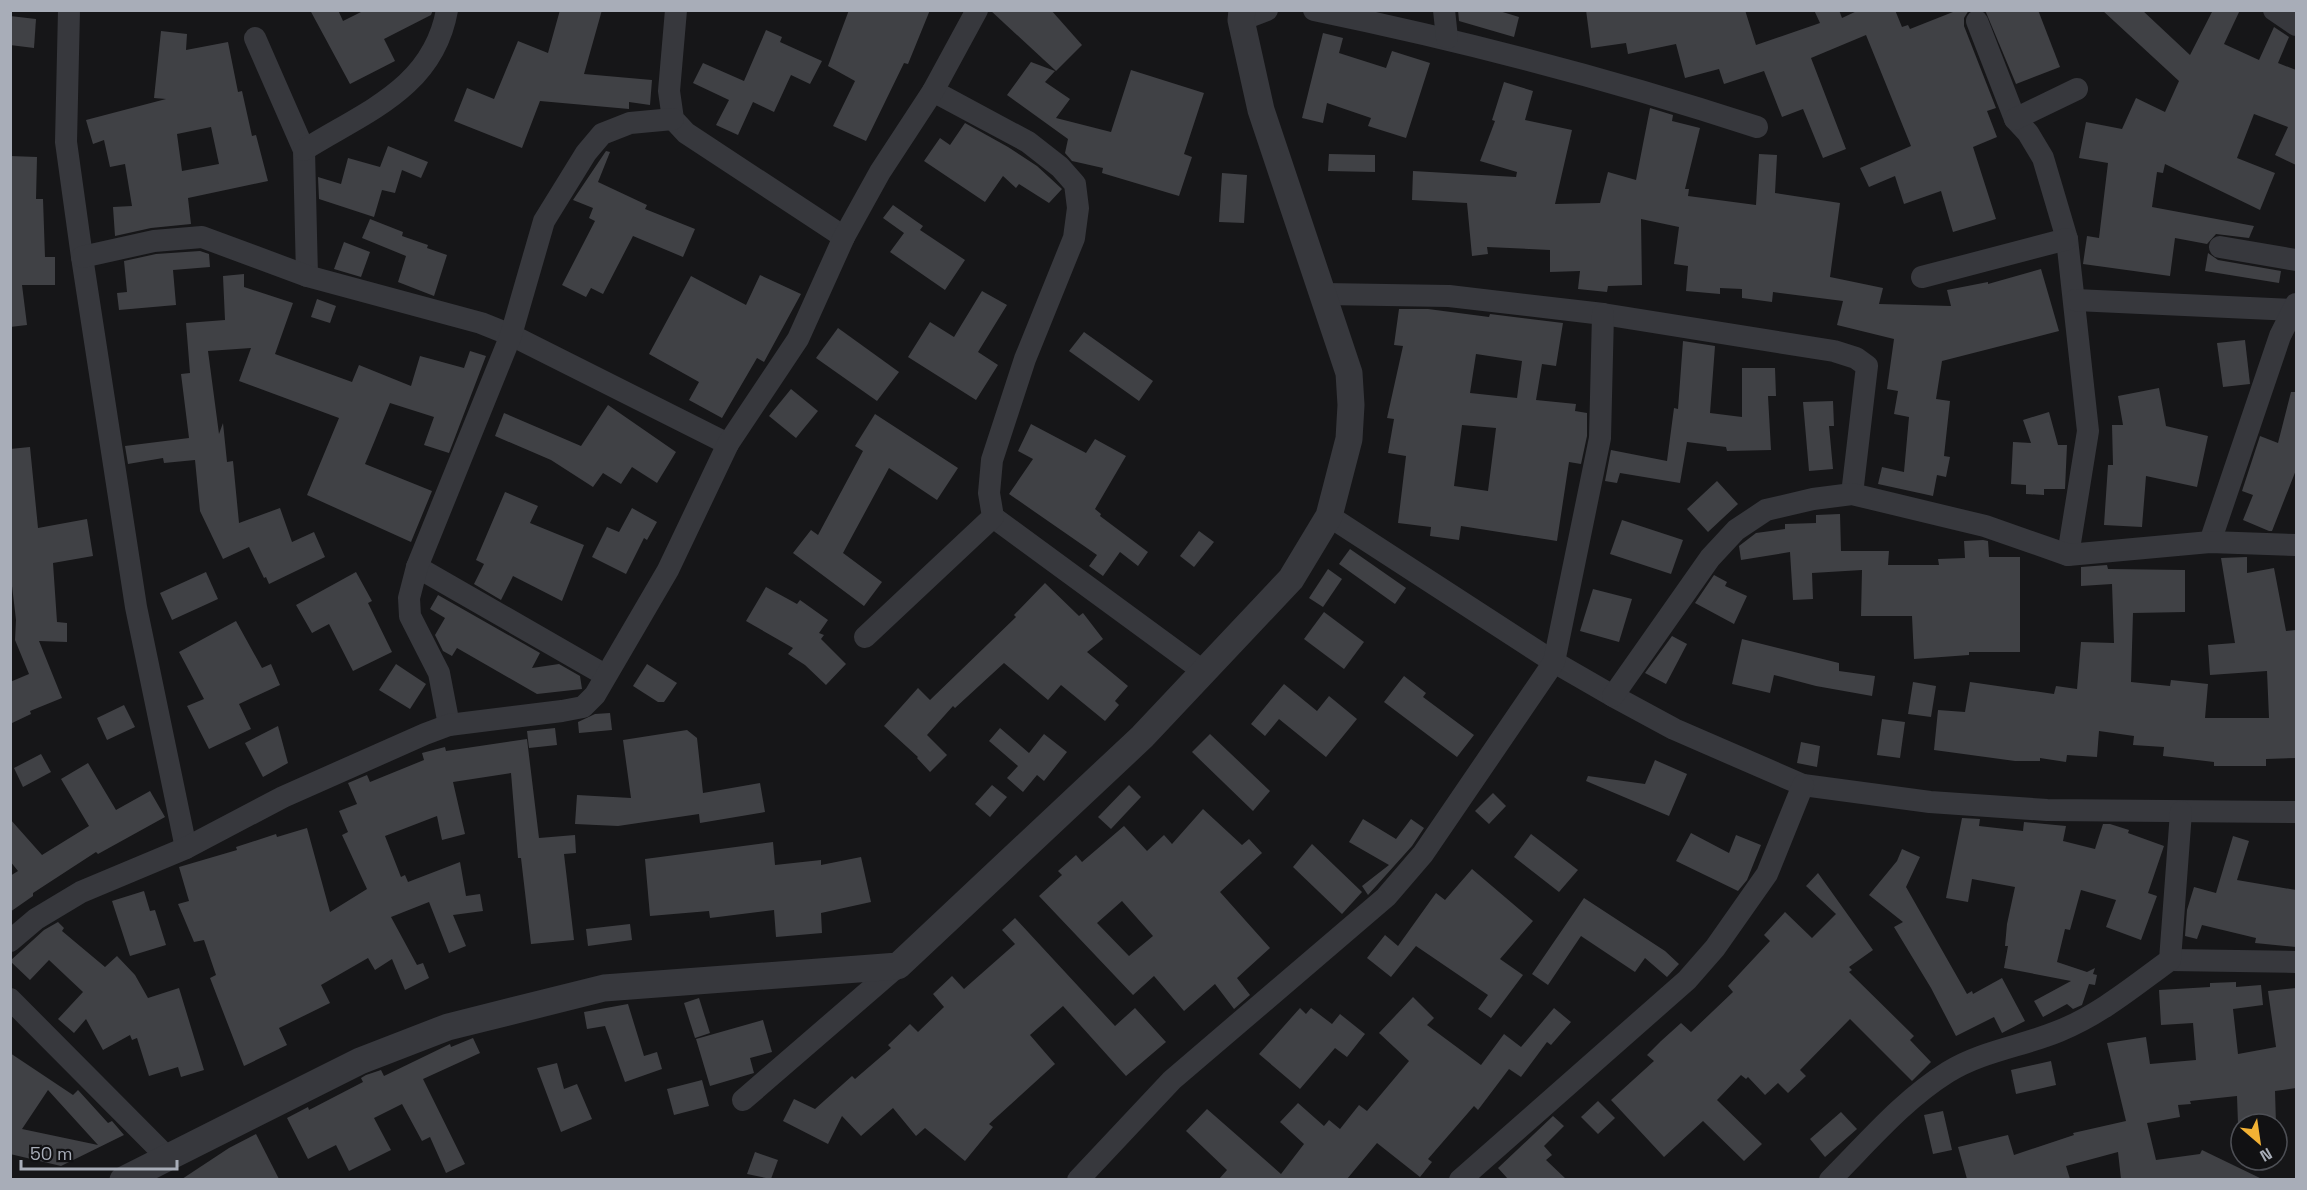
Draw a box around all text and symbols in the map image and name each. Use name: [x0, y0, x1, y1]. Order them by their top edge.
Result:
north arrow: [2229, 1112, 2289, 1172]
scale bar: [21, 1133, 177, 1171]
text: 50 m: [30, 1142, 72, 1165]
text: N: [2256, 1143, 2276, 1166]

